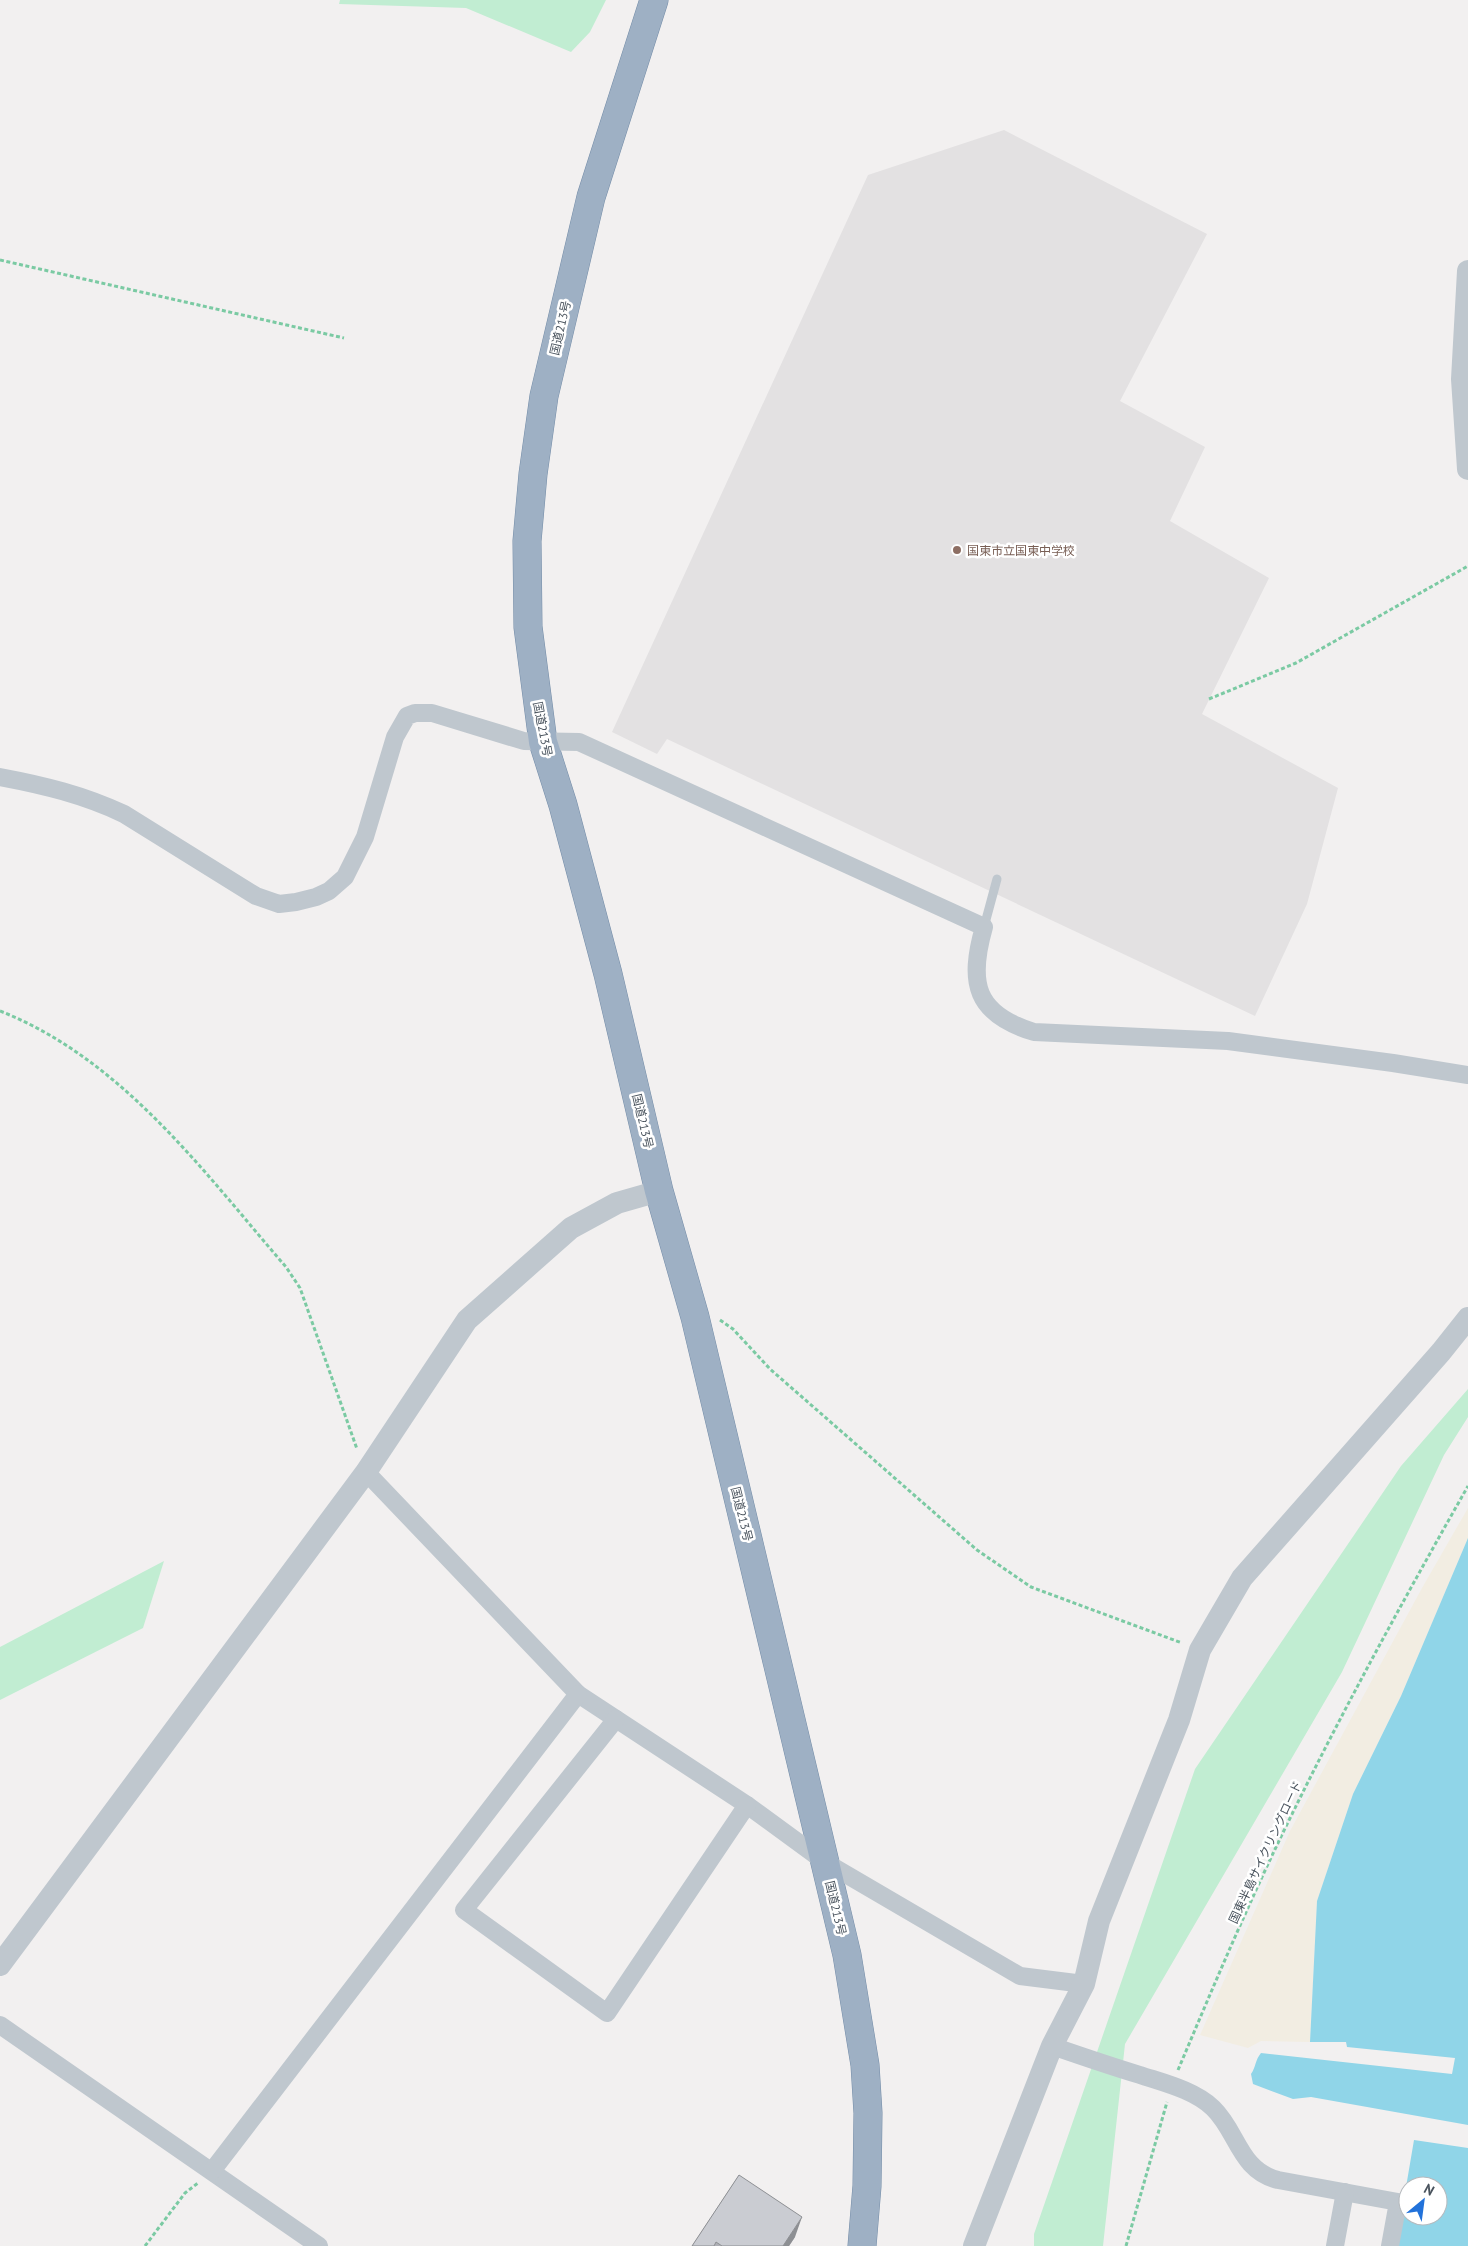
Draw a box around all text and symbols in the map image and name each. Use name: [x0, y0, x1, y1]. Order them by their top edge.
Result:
street label: 国道213号: [546, 299, 574, 357]
place label: 国東市立国東中学校: [967, 543, 1075, 558]
marker: 国東市立国東中学校: [951, 544, 963, 556]
street label: 国道213号: [530, 700, 556, 758]
street label: 国道213号: [629, 1092, 657, 1150]
street label: 国道213号: [728, 1485, 756, 1543]
street label: 国東半島サイクリングロード: [1225, 1778, 1305, 1926]
street label: 国道213号: [822, 1879, 850, 1937]
north arrow: [1398, 2176, 1448, 2226]
text: N: [1421, 2180, 1438, 2200]

